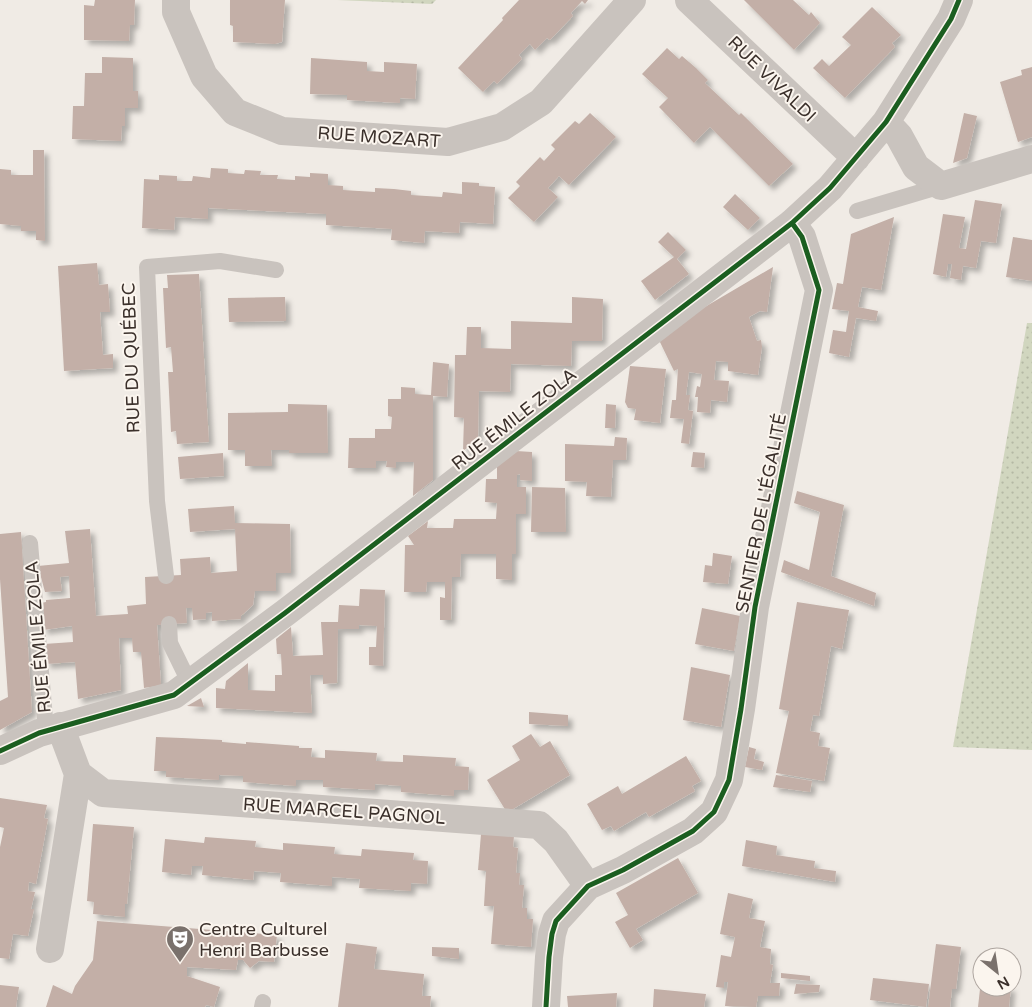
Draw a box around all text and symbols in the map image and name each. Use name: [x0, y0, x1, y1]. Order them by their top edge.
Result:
street label: RUE VIVALDI: [723, 31, 821, 127]
street label: RUE MOZART: [317, 122, 441, 152]
street label: RUE DU QUÉBEC: [117, 282, 145, 434]
street label: RUE ÉMILE ZOLA: [447, 363, 581, 475]
street label: SENTIER DE L'ÉGALITÉ: [731, 412, 791, 614]
street label: RUE ÉMILE ZOLA: [20, 560, 56, 714]
street label: RUE MARCEL PAGNOL: [242, 793, 447, 829]
place label: Centre Culturel Henri Barbusse: [199, 918, 329, 961]
theatre icon: Centre Culturel Henri Barbusse: [165, 924, 195, 963]
north arrow: [972, 947, 1022, 997]
text: N: [994, 973, 1012, 993]

